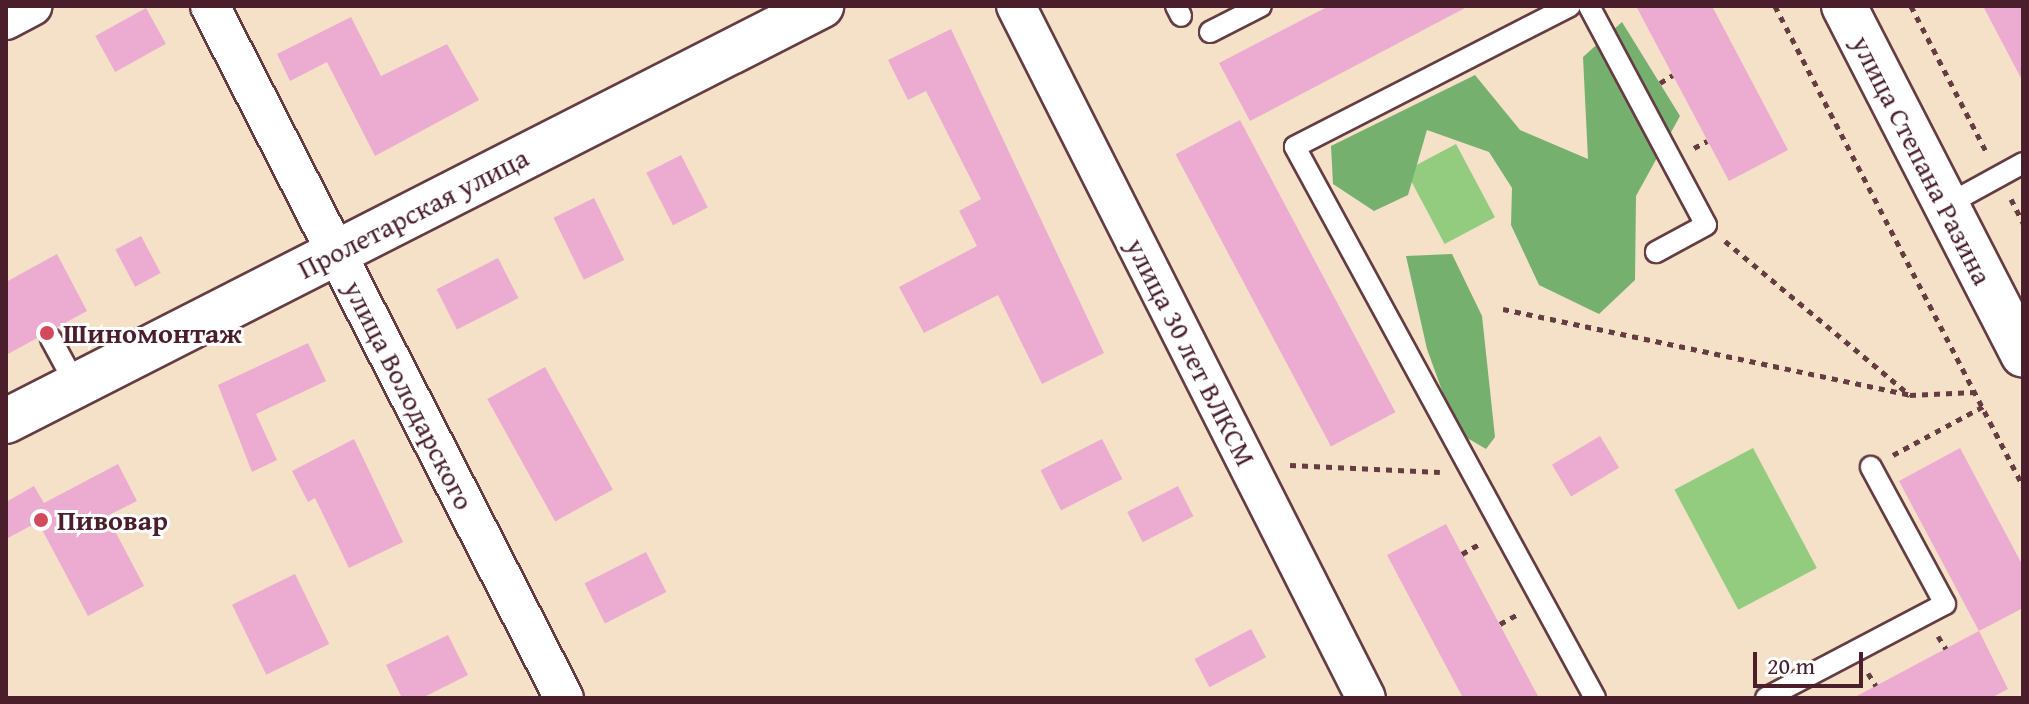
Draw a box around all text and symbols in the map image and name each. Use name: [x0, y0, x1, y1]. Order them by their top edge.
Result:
street label: улица Степана Разина: [1845, 30, 1999, 290]
street label: Пролетарская улица: [292, 140, 534, 286]
street label: улица 30 лет ВЛКСМ: [1119, 232, 1263, 472]
street label: улица Володарского: [337, 275, 481, 515]
place label: Шиномонтаж: [63, 316, 242, 350]
marker: Шиномонтаж: [38, 324, 56, 342]
place label: Пивовар: [57, 503, 168, 537]
marker: Пивовар: [32, 511, 50, 529]
scale bar: [1757, 636, 1867, 686]
text: 20 m: [1767, 648, 1815, 683]

